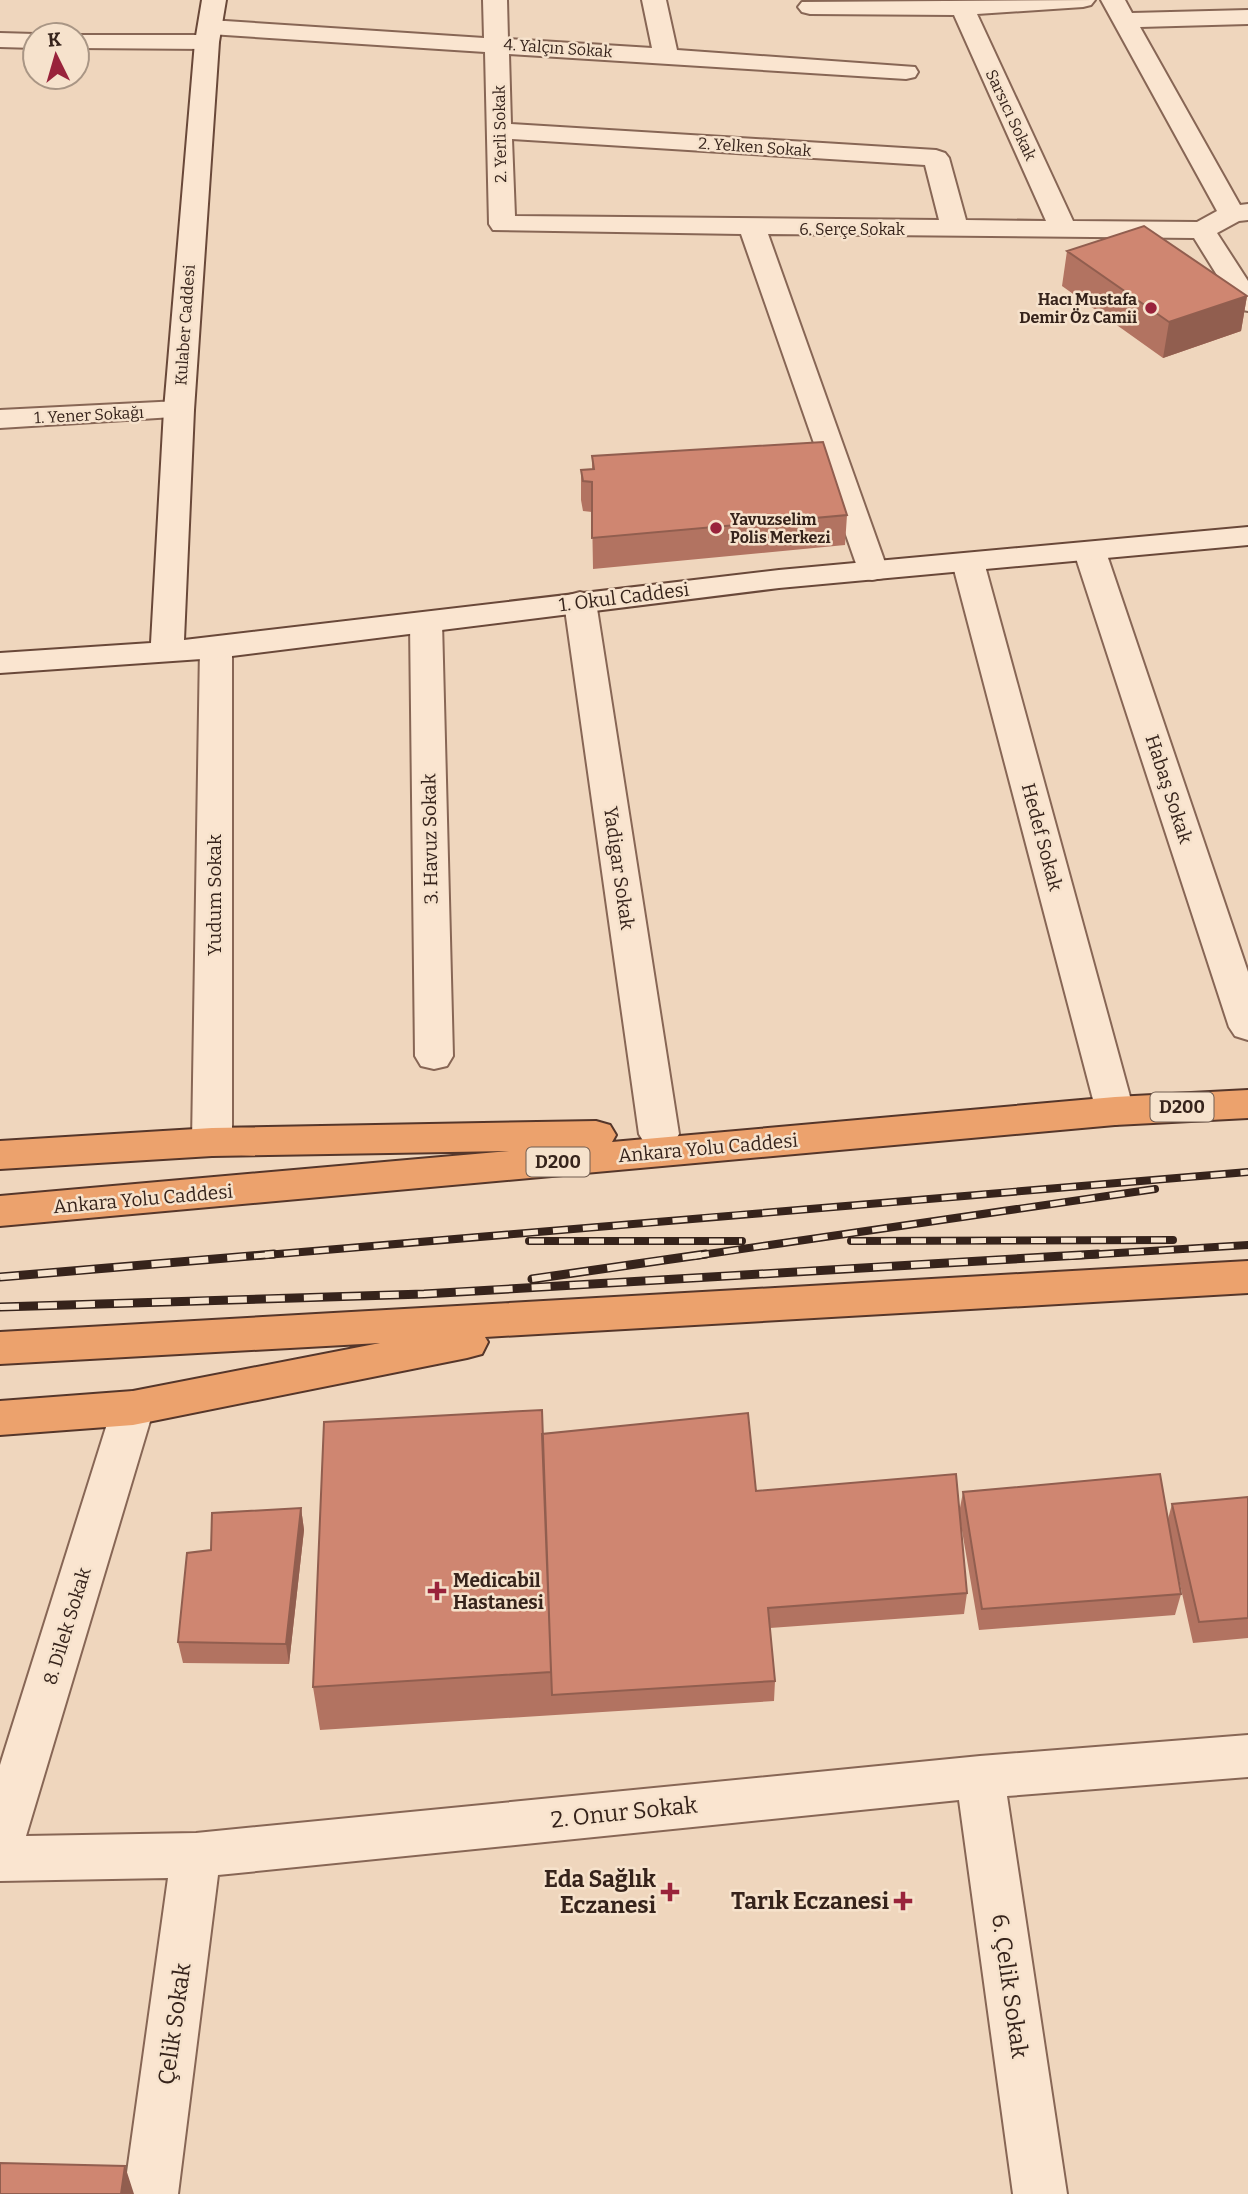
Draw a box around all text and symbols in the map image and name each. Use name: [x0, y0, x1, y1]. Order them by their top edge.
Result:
north arrow: [21, 21, 91, 91]
text: K: [47, 27, 63, 52]
street label: 4. Yalçın Sokak: [503, 35, 613, 61]
street label: Sarsıcı Sokak: [982, 66, 1040, 164]
street label: 2. Yerli Sokak: [490, 85, 510, 183]
street label: 2. Yelken Sokak: [698, 134, 812, 160]
street label: 6. Serçe Sokak: [799, 220, 905, 239]
street label: Kulaber Caddesi: [171, 264, 199, 386]
place label: Hacı Mustafa Demir Öz Camii: [1019, 290, 1137, 327]
marker: Hacı Mustafa Demir Öz Camii: [1143, 300, 1159, 316]
street label: 1. Yener Sokağı: [34, 403, 144, 427]
place label: Yavuzselim Polis Merkezi: [730, 510, 831, 547]
marker: Yavuzselim Polis Merkezi: [708, 520, 724, 536]
street label: 1. Okul Caddesi: [558, 578, 691, 616]
street label: Habaş Sokak: [1141, 732, 1197, 847]
street label: 3. Havuz Sokak: [417, 773, 443, 905]
street label: Hedef Sokak: [1017, 781, 1067, 894]
street label: Yadigar Sokak: [599, 805, 639, 931]
street label: Yudum Sokak: [203, 834, 226, 956]
road number: D200: [1150, 1092, 1214, 1122]
street label: Ankara Yolu Caddesi: [617, 1129, 799, 1167]
road number: D200: [526, 1148, 590, 1176]
street label: Ankara Yolu Caddesi: [52, 1180, 234, 1218]
street label: 8. Dilek Sokak: [38, 1564, 96, 1687]
place label: Medicabil Hastanesi: [453, 1569, 544, 1614]
marker: Medicabil Hastanesi: [427, 1581, 447, 1601]
street label: 2. Onur Sokak: [549, 1790, 699, 1834]
place label: Eda Sağlık Eczanesi: [544, 1865, 656, 1919]
marker: Eda Sağlık Eczanesi: [662, 1884, 678, 1900]
place label: Tarık Eczanesi: [731, 1887, 889, 1915]
marker: Tarık Eczanesi: [895, 1893, 911, 1909]
street label: 6. Çelik Sokak: [986, 1912, 1034, 2060]
street label: Çelik Sokak: [152, 1961, 196, 2087]

